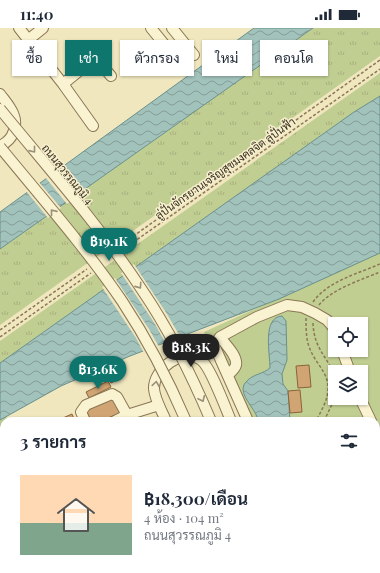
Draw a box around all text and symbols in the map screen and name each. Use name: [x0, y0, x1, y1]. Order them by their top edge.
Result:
text: 11:40: [20, 4, 53, 24]
chip: ซื้อ: [12, 40, 57, 76]
chip: เช่า: [65, 40, 112, 76]
chip: ตัวกรอง: [120, 40, 194, 76]
chip: ใหม่: [202, 40, 252, 76]
chip: คอนโด: [260, 40, 328, 76]
street label: ลู่ปั่นจักรยานเจริญสุขมงคลจิต ลู่ปั่นฟ้า: [150, 111, 299, 224]
street label: ถนนสุวรรณภูมิ 4: [37, 141, 97, 209]
one-way arrow: [29, 146, 36, 153]
one-way arrow: [51, 209, 58, 216]
pin: ฿19.1K: [76, 228, 142, 262]
text: ฿19.1K: [90, 232, 128, 249]
one-way arrow: [134, 281, 141, 288]
map controls: [328, 317, 368, 405]
button: locate: [328, 317, 368, 357]
pin: ฿18.3K: [158, 334, 224, 368]
text: ฿18.3K: [172, 338, 210, 355]
pin: ฿13.6K: [65, 356, 131, 390]
text: ฿13.6K: [78, 360, 118, 377]
button: layers: [328, 365, 368, 405]
one-way arrow: [151, 381, 160, 388]
one-way arrow: [197, 395, 205, 403]
text: 3 รายการ: [20, 430, 87, 452]
icon: filters: [338, 430, 360, 452]
text: ฿18,300/เดือน: [144, 487, 248, 509]
icon: home: [52, 491, 100, 539]
text: 4 ห้อง · 104 m²: [144, 509, 224, 526]
text: ถนนสุวรรณภูมิ 4: [144, 526, 231, 543]

